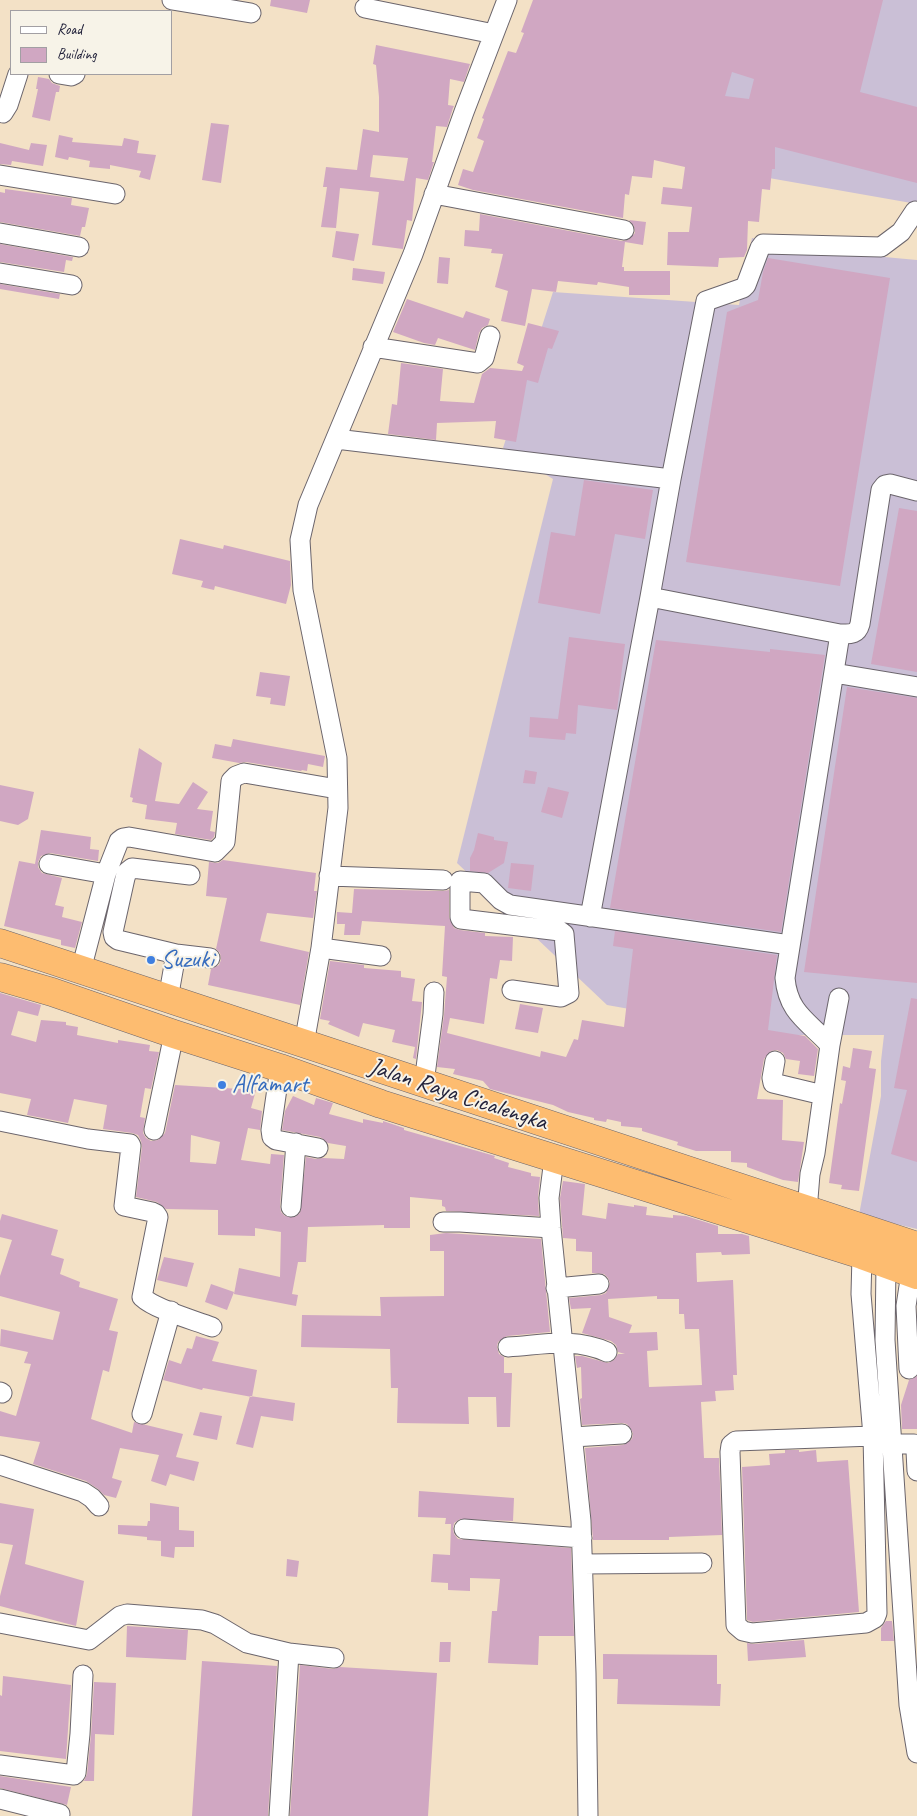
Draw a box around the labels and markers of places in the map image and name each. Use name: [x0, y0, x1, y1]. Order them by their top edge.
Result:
place label: Suzuki: [161, 945, 214, 975]
marker: Suzuki: [145, 954, 157, 966]
place label: Alfamart: [232, 1070, 308, 1100]
marker: Alfamart: [216, 1079, 228, 1091]

